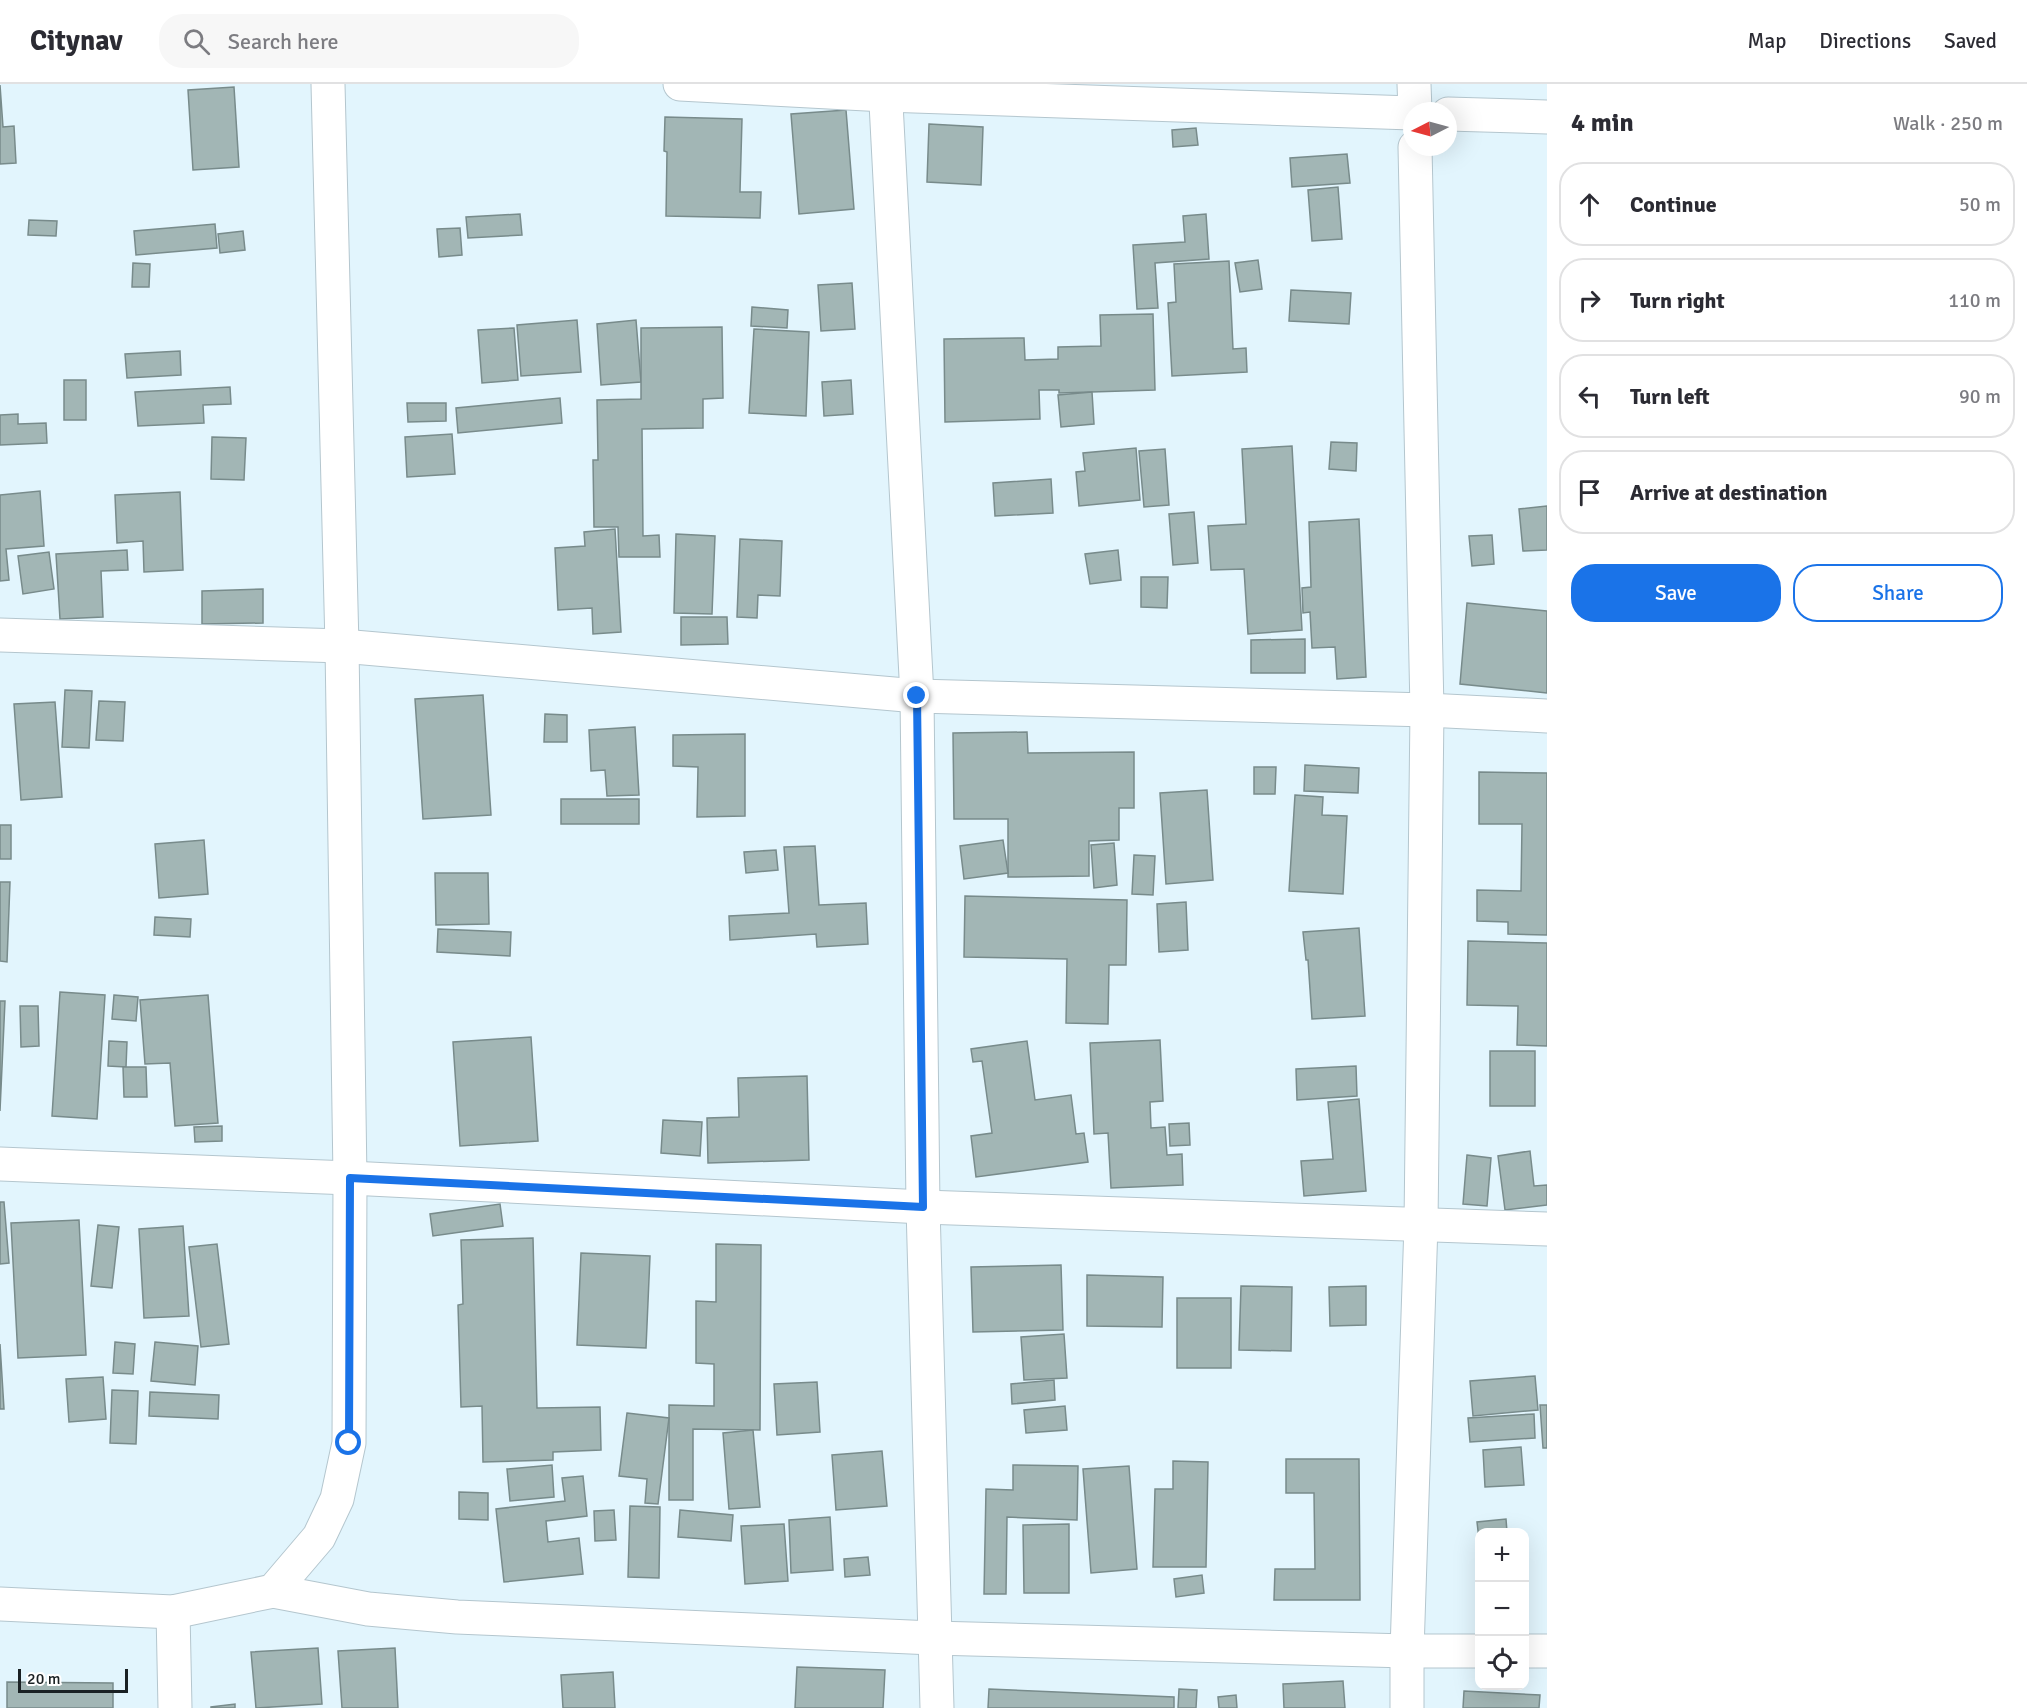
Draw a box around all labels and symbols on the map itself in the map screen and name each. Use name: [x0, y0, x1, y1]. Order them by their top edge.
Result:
north arrow: [1403, 102, 1457, 156]
route end: [903, 682, 929, 708]
route start: [335, 1429, 361, 1455]
scale bar: [18, 1666, 128, 1694]

